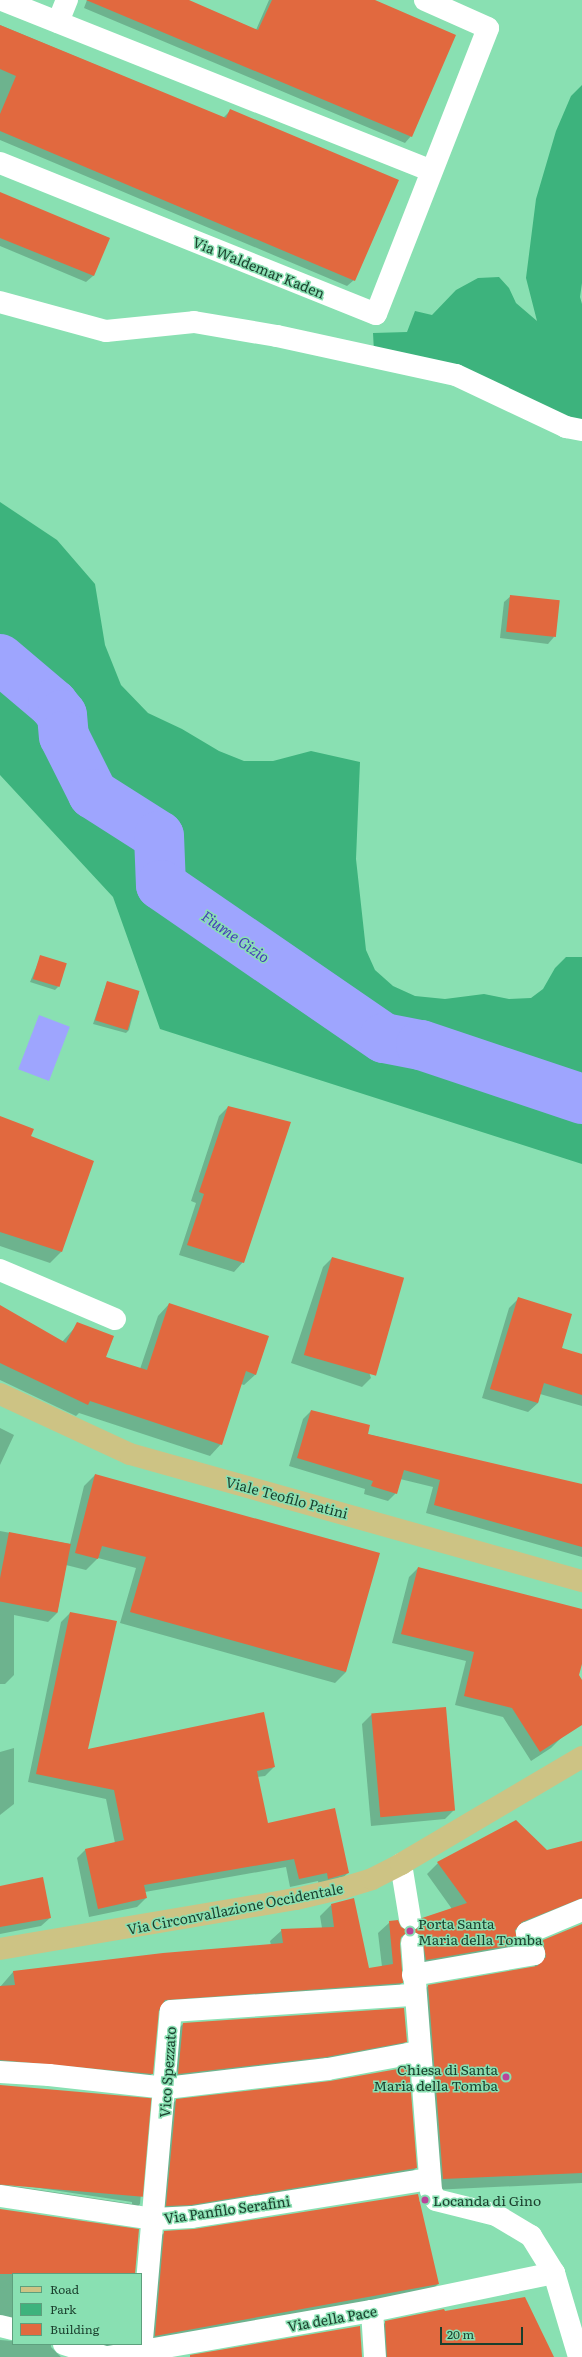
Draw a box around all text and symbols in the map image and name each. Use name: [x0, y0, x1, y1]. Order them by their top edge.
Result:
street label: Via Waldemar Kaden: [191, 233, 327, 301]
water label: Fiume Gizio: [199, 906, 273, 966]
street label: Viale Teofilo Patini: [224, 1473, 350, 1521]
street label: Via Circonvallazione Occidentale: [126, 1879, 344, 1937]
place label: Porta Santa Maria della Tomba: [418, 1915, 543, 1948]
marker: Porta Santa Maria della Tomba: [405, 1926, 415, 1936]
street label: Vico Spezzato: [155, 2026, 179, 2118]
place label: Chiesa di Santa Maria della Tomba: [373, 2061, 498, 2094]
marker: Chiesa di Santa Maria della Tomba: [501, 2072, 511, 2082]
street label: Via Panfilo Serafini: [163, 2192, 291, 2226]
place label: Locanda di Gino: [433, 2192, 541, 2208]
marker: Locanda di Gino: [420, 2195, 430, 2205]
legend: [12, 2273, 142, 2345]
text: Road: [50, 2280, 79, 2298]
text: Park: [50, 2300, 76, 2318]
street label: Via della Pace: [286, 2302, 378, 2334]
scale bar: [442, 2319, 525, 2345]
text: Building: [50, 2320, 99, 2338]
text: 20 m: [447, 2325, 474, 2343]

